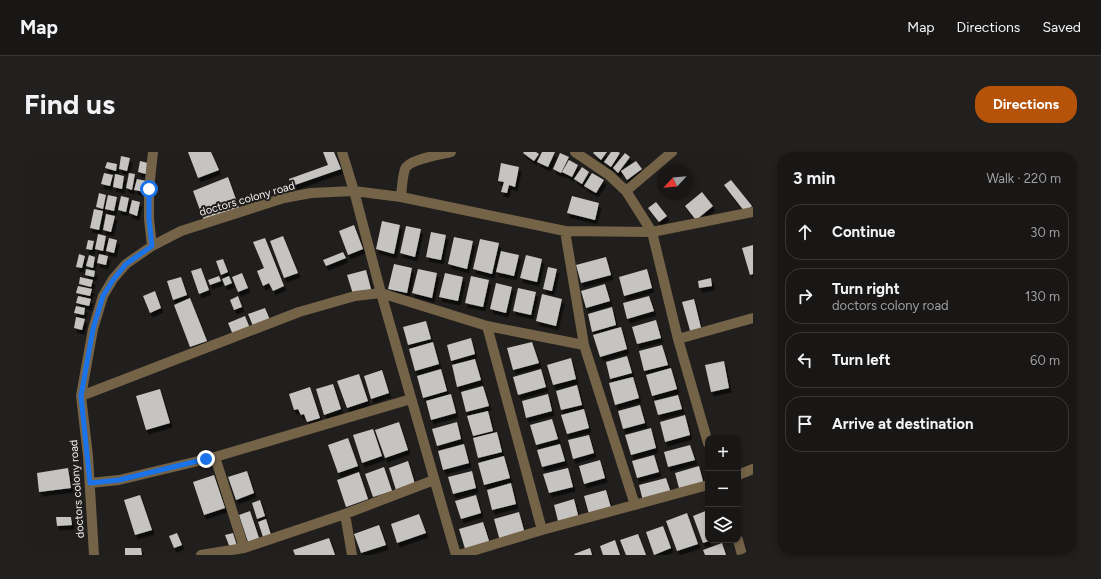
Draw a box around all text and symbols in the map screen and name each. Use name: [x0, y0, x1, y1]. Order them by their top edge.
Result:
text: Map: [20, 16, 58, 39]
text: Map: [907, 19, 935, 36]
text: Directions: [957, 19, 1020, 36]
text: Saved: [1042, 19, 1081, 36]
button: Directions: [975, 86, 1077, 123]
text: Find us: [24, 87, 115, 121]
north arrow: [657, 164, 693, 200]
text: 3 min: [793, 168, 835, 188]
text: Walk · 220 m: [986, 171, 1061, 186]
street label: doctors colony road: [198, 179, 296, 219]
route start: [140, 180, 158, 198]
icon: ahead: [794, 221, 816, 243]
text: Continue: [832, 223, 895, 241]
text: 30 m: [1030, 225, 1060, 240]
text: Turn right: [832, 280, 900, 298]
icon: right: [794, 285, 816, 307]
text: 130 m: [1025, 289, 1060, 304]
text: doctors colony road: [832, 298, 949, 313]
icon: left: [794, 349, 816, 371]
text: Turn left: [832, 351, 890, 369]
text: 60 m: [1030, 353, 1060, 368]
icon: arrive: [794, 413, 816, 435]
text: Arrive at destination: [832, 415, 973, 433]
map controls: [705, 435, 741, 543]
button: +: [705, 435, 741, 471]
street label: doctors colony road: [67, 439, 87, 539]
route end: [197, 450, 215, 468]
button: −: [705, 471, 741, 507]
button: layers: [705, 507, 741, 543]

